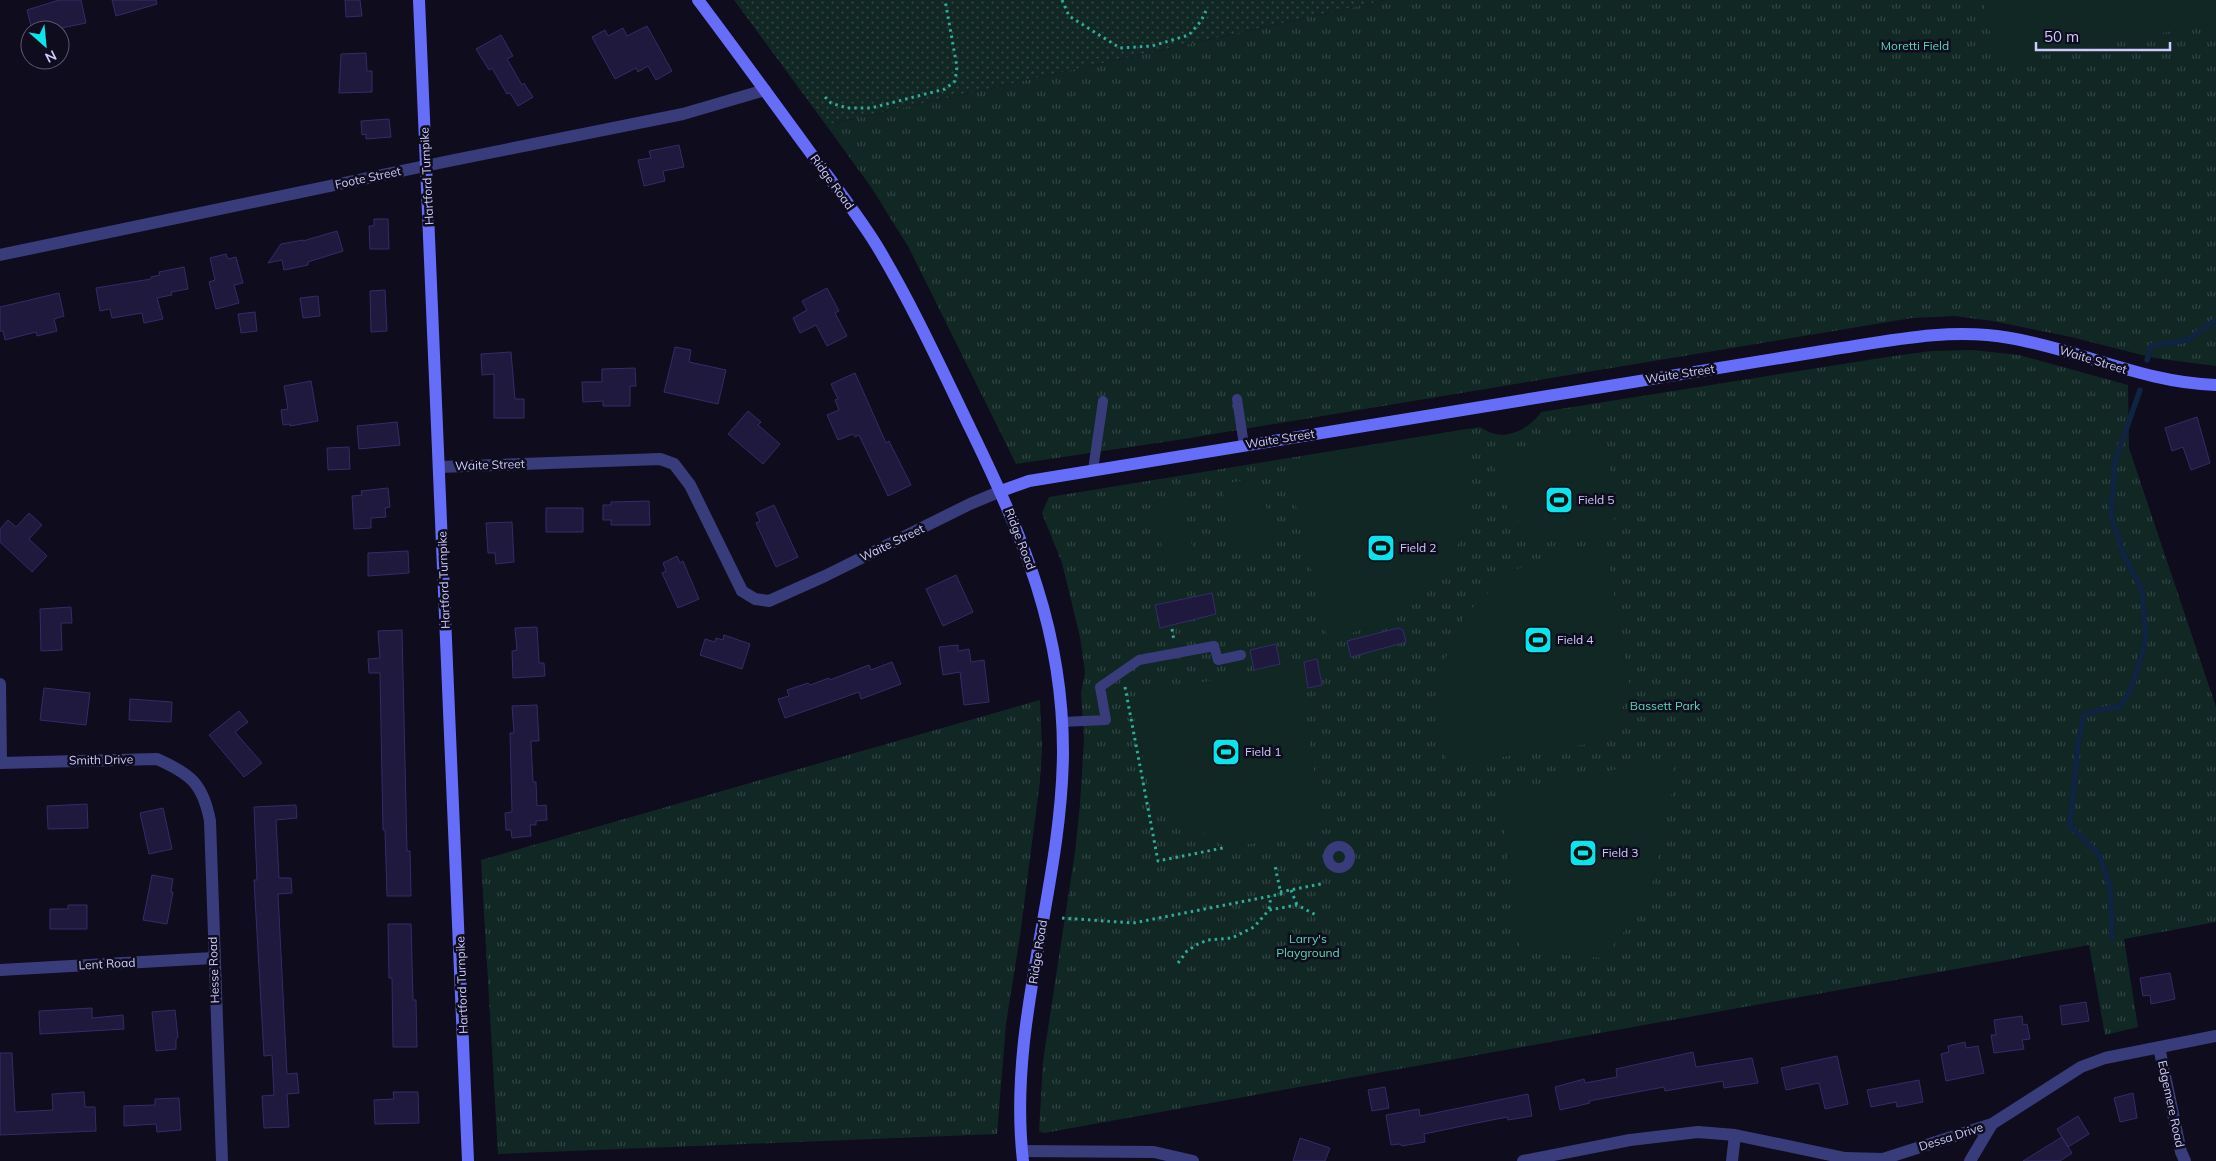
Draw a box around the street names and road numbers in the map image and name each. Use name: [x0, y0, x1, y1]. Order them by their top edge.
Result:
street label: Hartford Turnpike: [416, 127, 437, 225]
street label: Ridge Road: [807, 151, 857, 212]
street label: Foote Street: [333, 163, 402, 192]
street label: Waite Street: [2058, 342, 2129, 377]
street label: Waite Street: [1644, 361, 1716, 386]
street label: Waite Street: [1244, 426, 1316, 451]
street label: Waite Street: [455, 456, 525, 473]
street label: Ridge Road: [1002, 506, 1039, 572]
street label: Waite Street: [857, 521, 926, 565]
street label: Hartford Turnpike: [434, 531, 453, 629]
street label: Smith Drive: [69, 751, 133, 768]
street label: Ridge Road: [1025, 919, 1050, 985]
street label: Hesse Road: [205, 936, 222, 1004]
street label: Hartford Turnpike: [452, 936, 471, 1034]
street label: Lent Road: [78, 955, 136, 972]
street label: Edgemere Road: [2155, 1059, 2188, 1149]
street label: Dessa Drive: [1917, 1119, 1985, 1154]

